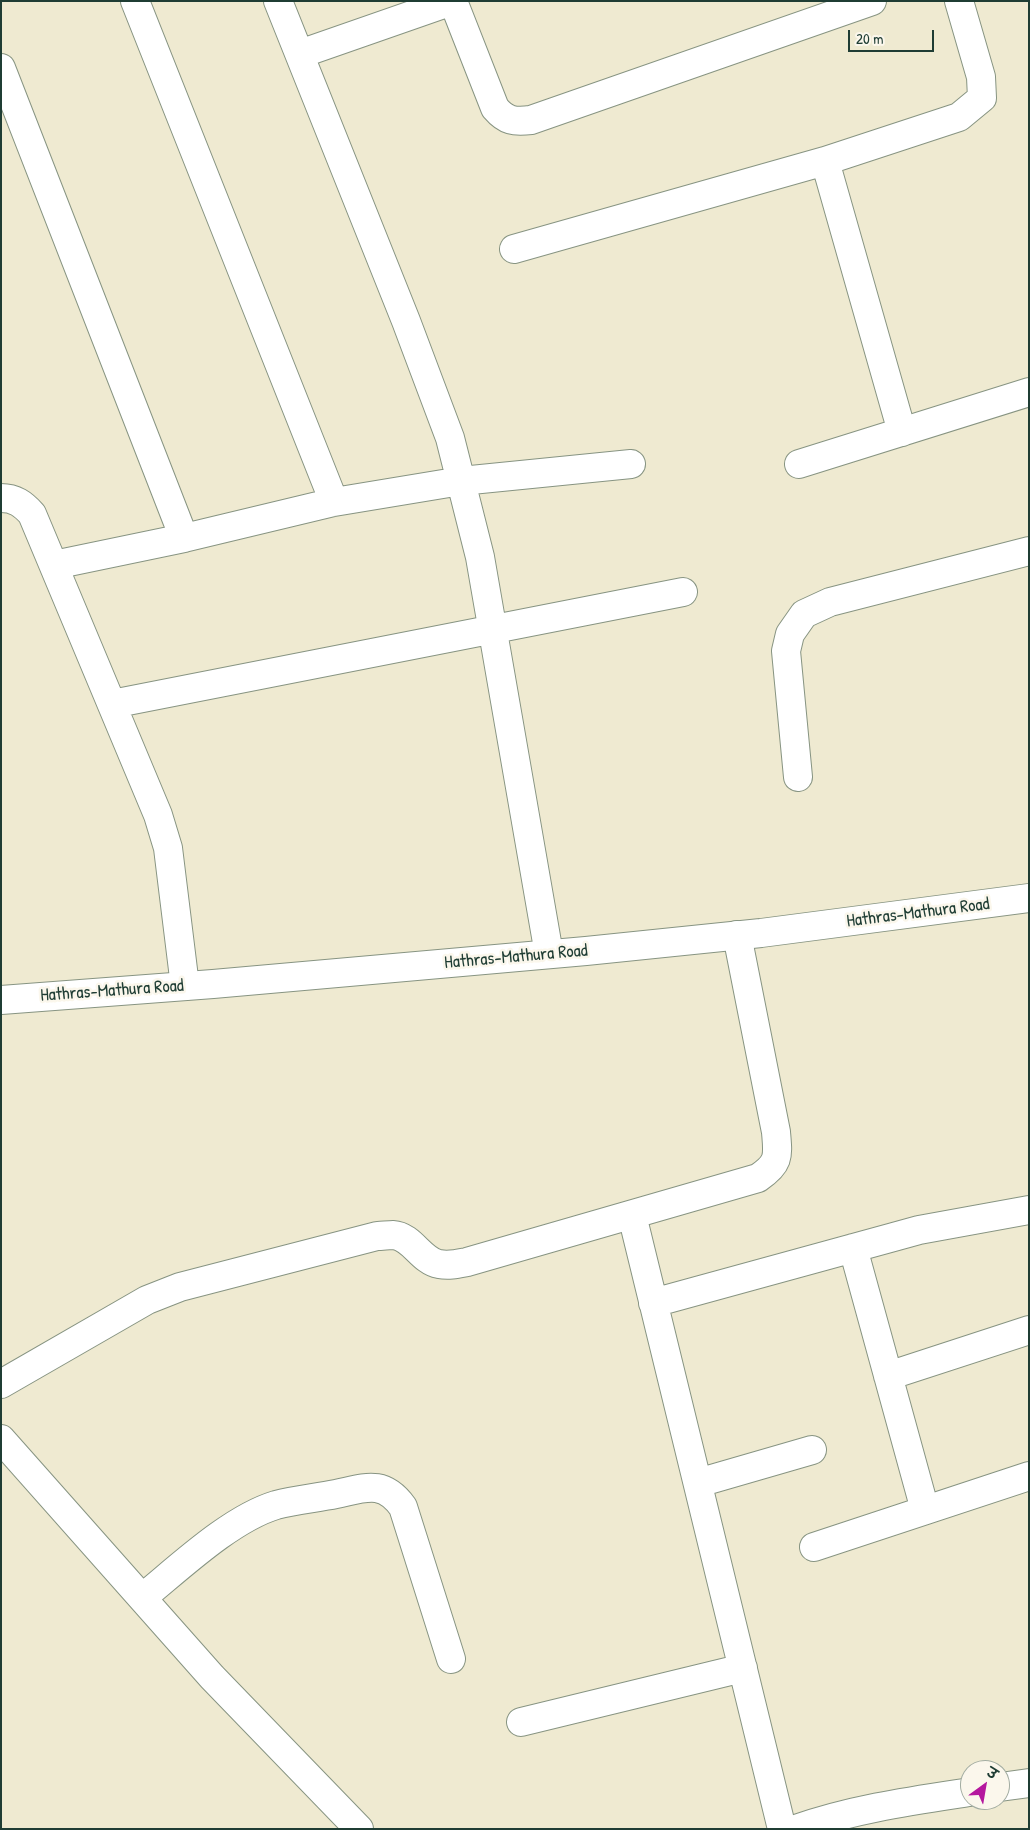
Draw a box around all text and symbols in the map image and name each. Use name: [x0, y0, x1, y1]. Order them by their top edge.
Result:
scale bar: [850, 20, 936, 52]
text: 20 m: [856, 28, 883, 49]
street label: Hathras-Mathura Road: [845, 894, 991, 932]
street label: Hathras-Mathura Road: [443, 940, 589, 974]
street label: Hathras-Mathura Road: [40, 975, 184, 1007]
north arrow: [960, 1760, 1010, 1810]
text: उ: [984, 1762, 1002, 1783]

